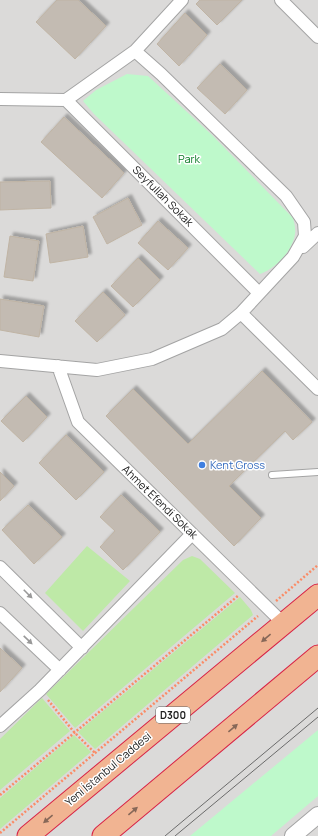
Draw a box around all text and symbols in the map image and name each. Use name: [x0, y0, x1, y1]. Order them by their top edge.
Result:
park label: Park: [178, 151, 201, 166]
street label: Seyfullah Sokak: [130, 162, 197, 230]
place label: Kent Gross: [210, 457, 265, 472]
marker: Kent Gross: [197, 460, 207, 470]
street label: Ahmet Efendi Sokak: [119, 461, 202, 542]
one-way arrow: [23, 589, 33, 599]
one-way arrow: [261, 633, 271, 642]
one-way arrow: [23, 635, 33, 645]
road number: D300: [156, 707, 190, 723]
one-way arrow: [227, 723, 238, 732]
street label: Yeni İstanbul Caddesi: [62, 728, 154, 809]
one-way arrow: [128, 806, 138, 815]
one-way arrow: [42, 815, 53, 824]

